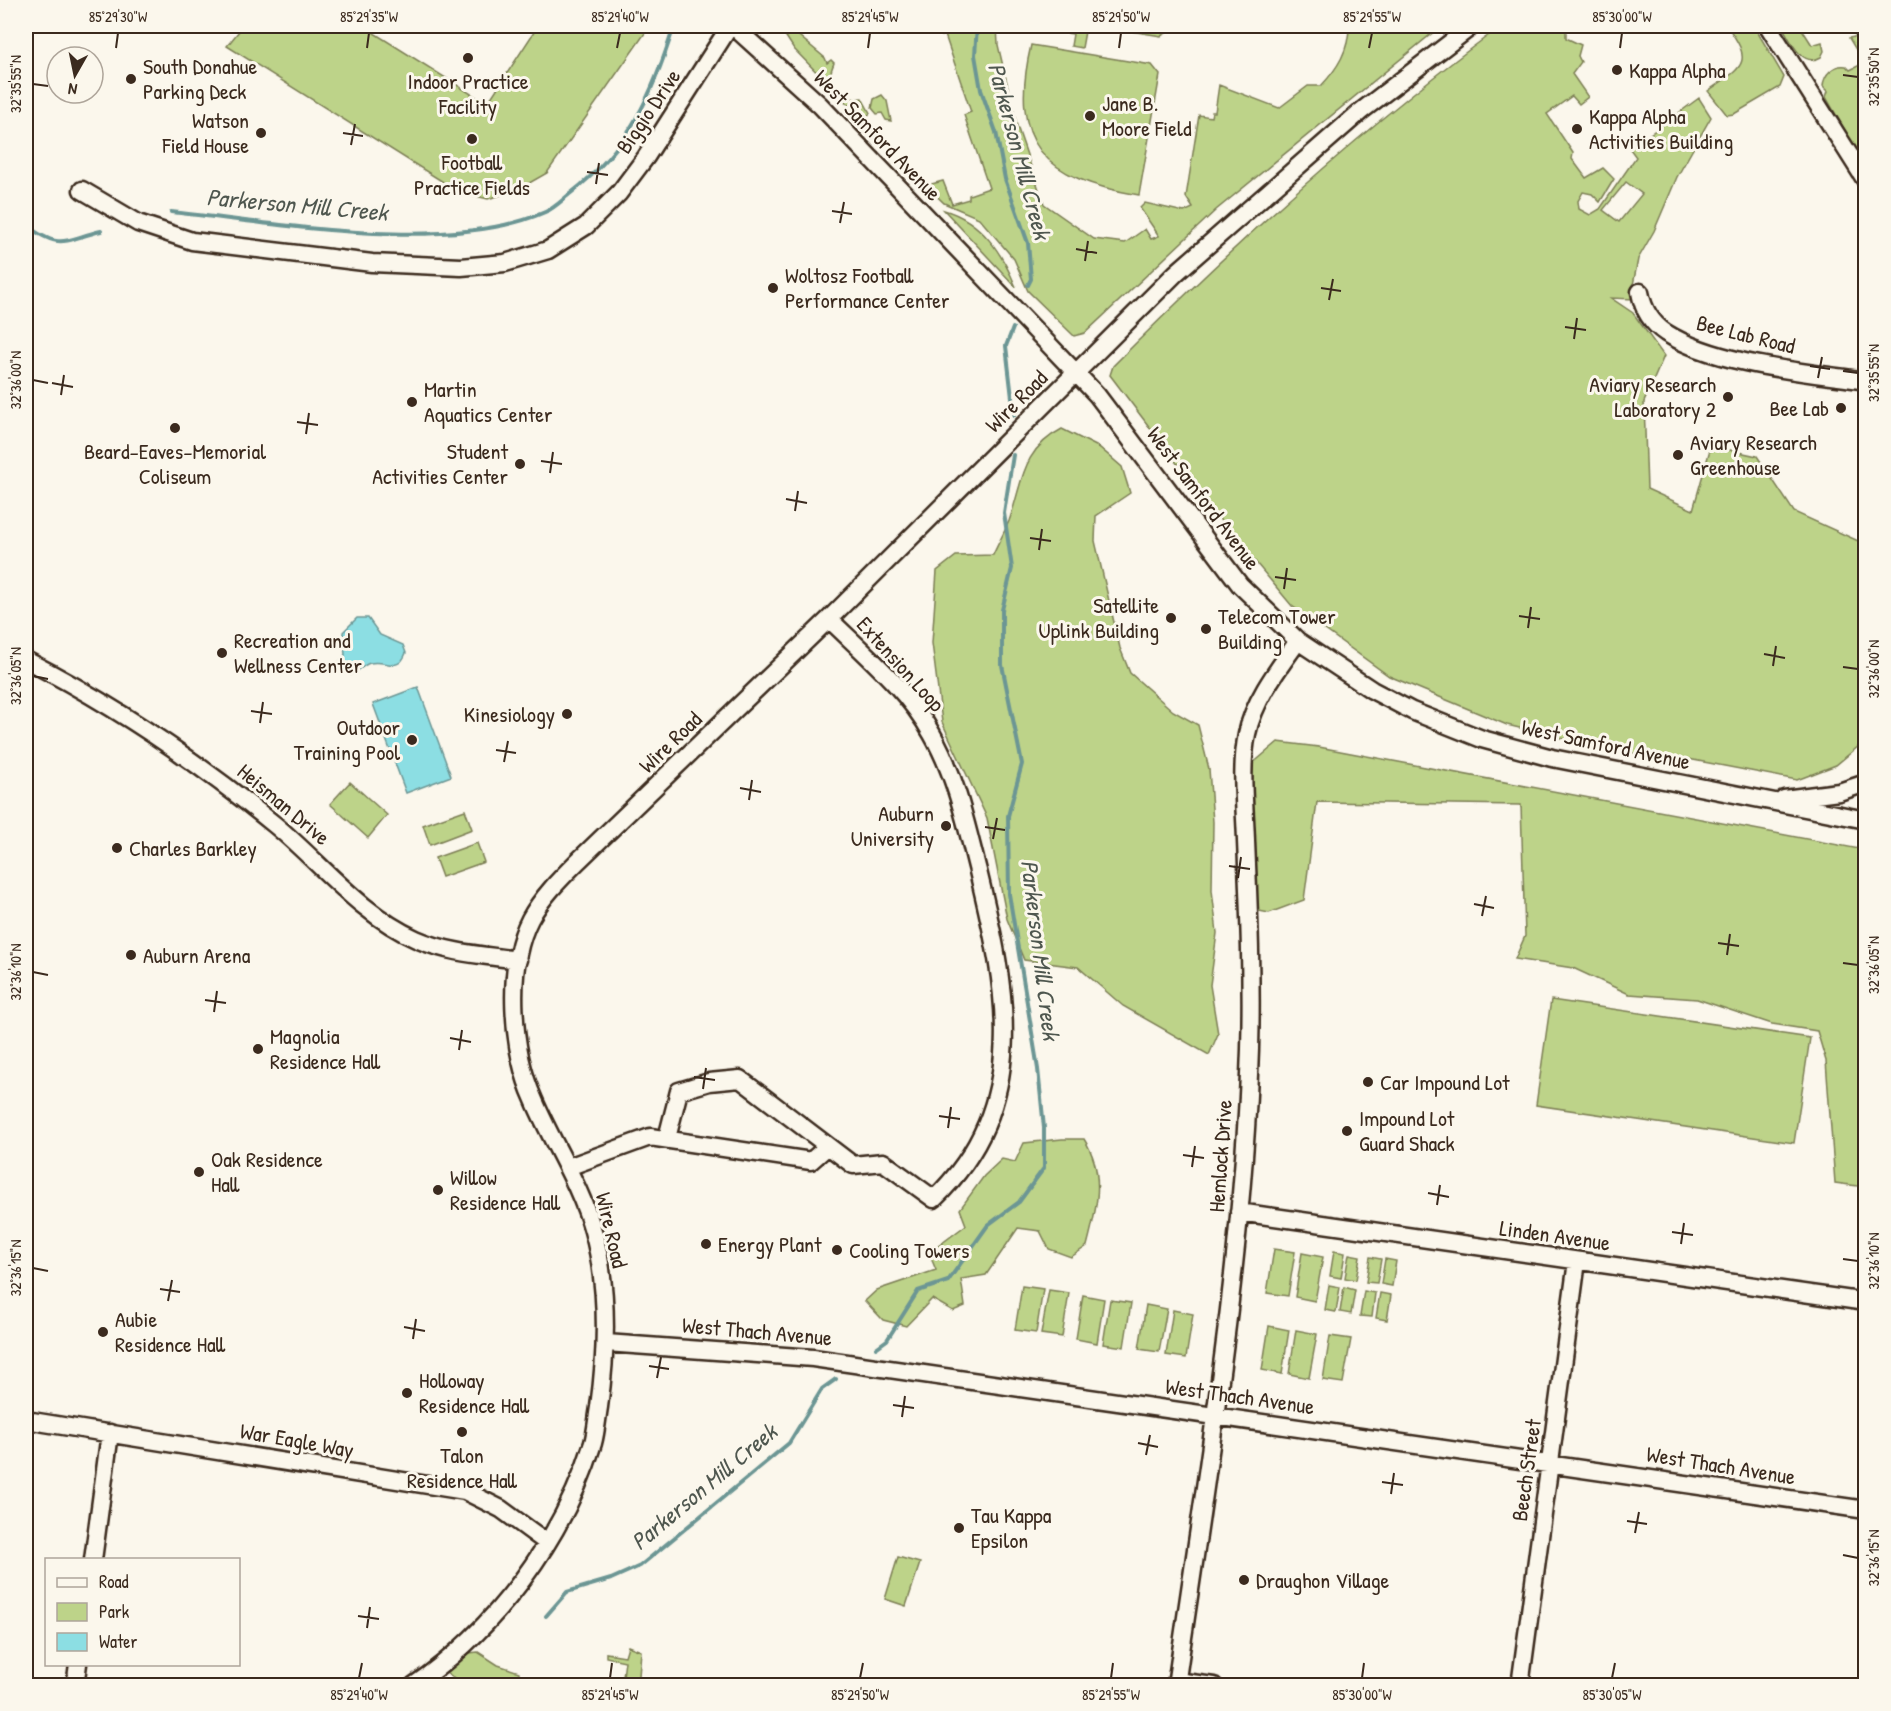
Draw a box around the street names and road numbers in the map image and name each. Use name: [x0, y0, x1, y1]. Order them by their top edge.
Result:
street label: Biggio Drive: [609, 63, 687, 159]
street label: West Samford Avenue: [808, 63, 949, 207]
street label: Bee Lab Road: [1694, 307, 1799, 361]
street label: Wire Road: [978, 363, 1054, 439]
street label: West Samford Avenue: [1140, 420, 1268, 576]
street label: Extension Loop: [850, 610, 952, 718]
street label: Wire Road: [632, 704, 708, 779]
street label: West Samford Avenue: [1519, 711, 1693, 777]
street label: Heisman Drive: [231, 756, 337, 852]
street label: Hemlock Drive: [1201, 1098, 1239, 1213]
street label: Wire Road: [589, 1189, 635, 1271]
street label: Linden Avenue: [1498, 1212, 1612, 1258]
street label: West Thach Avenue: [681, 1310, 833, 1353]
street label: West Thach Avenue: [1164, 1371, 1317, 1421]
street label: War Eagle Way: [238, 1415, 356, 1465]
street label: Beech Street: [1504, 1417, 1548, 1523]
street label: West Thach Avenue: [1644, 1438, 1798, 1492]

